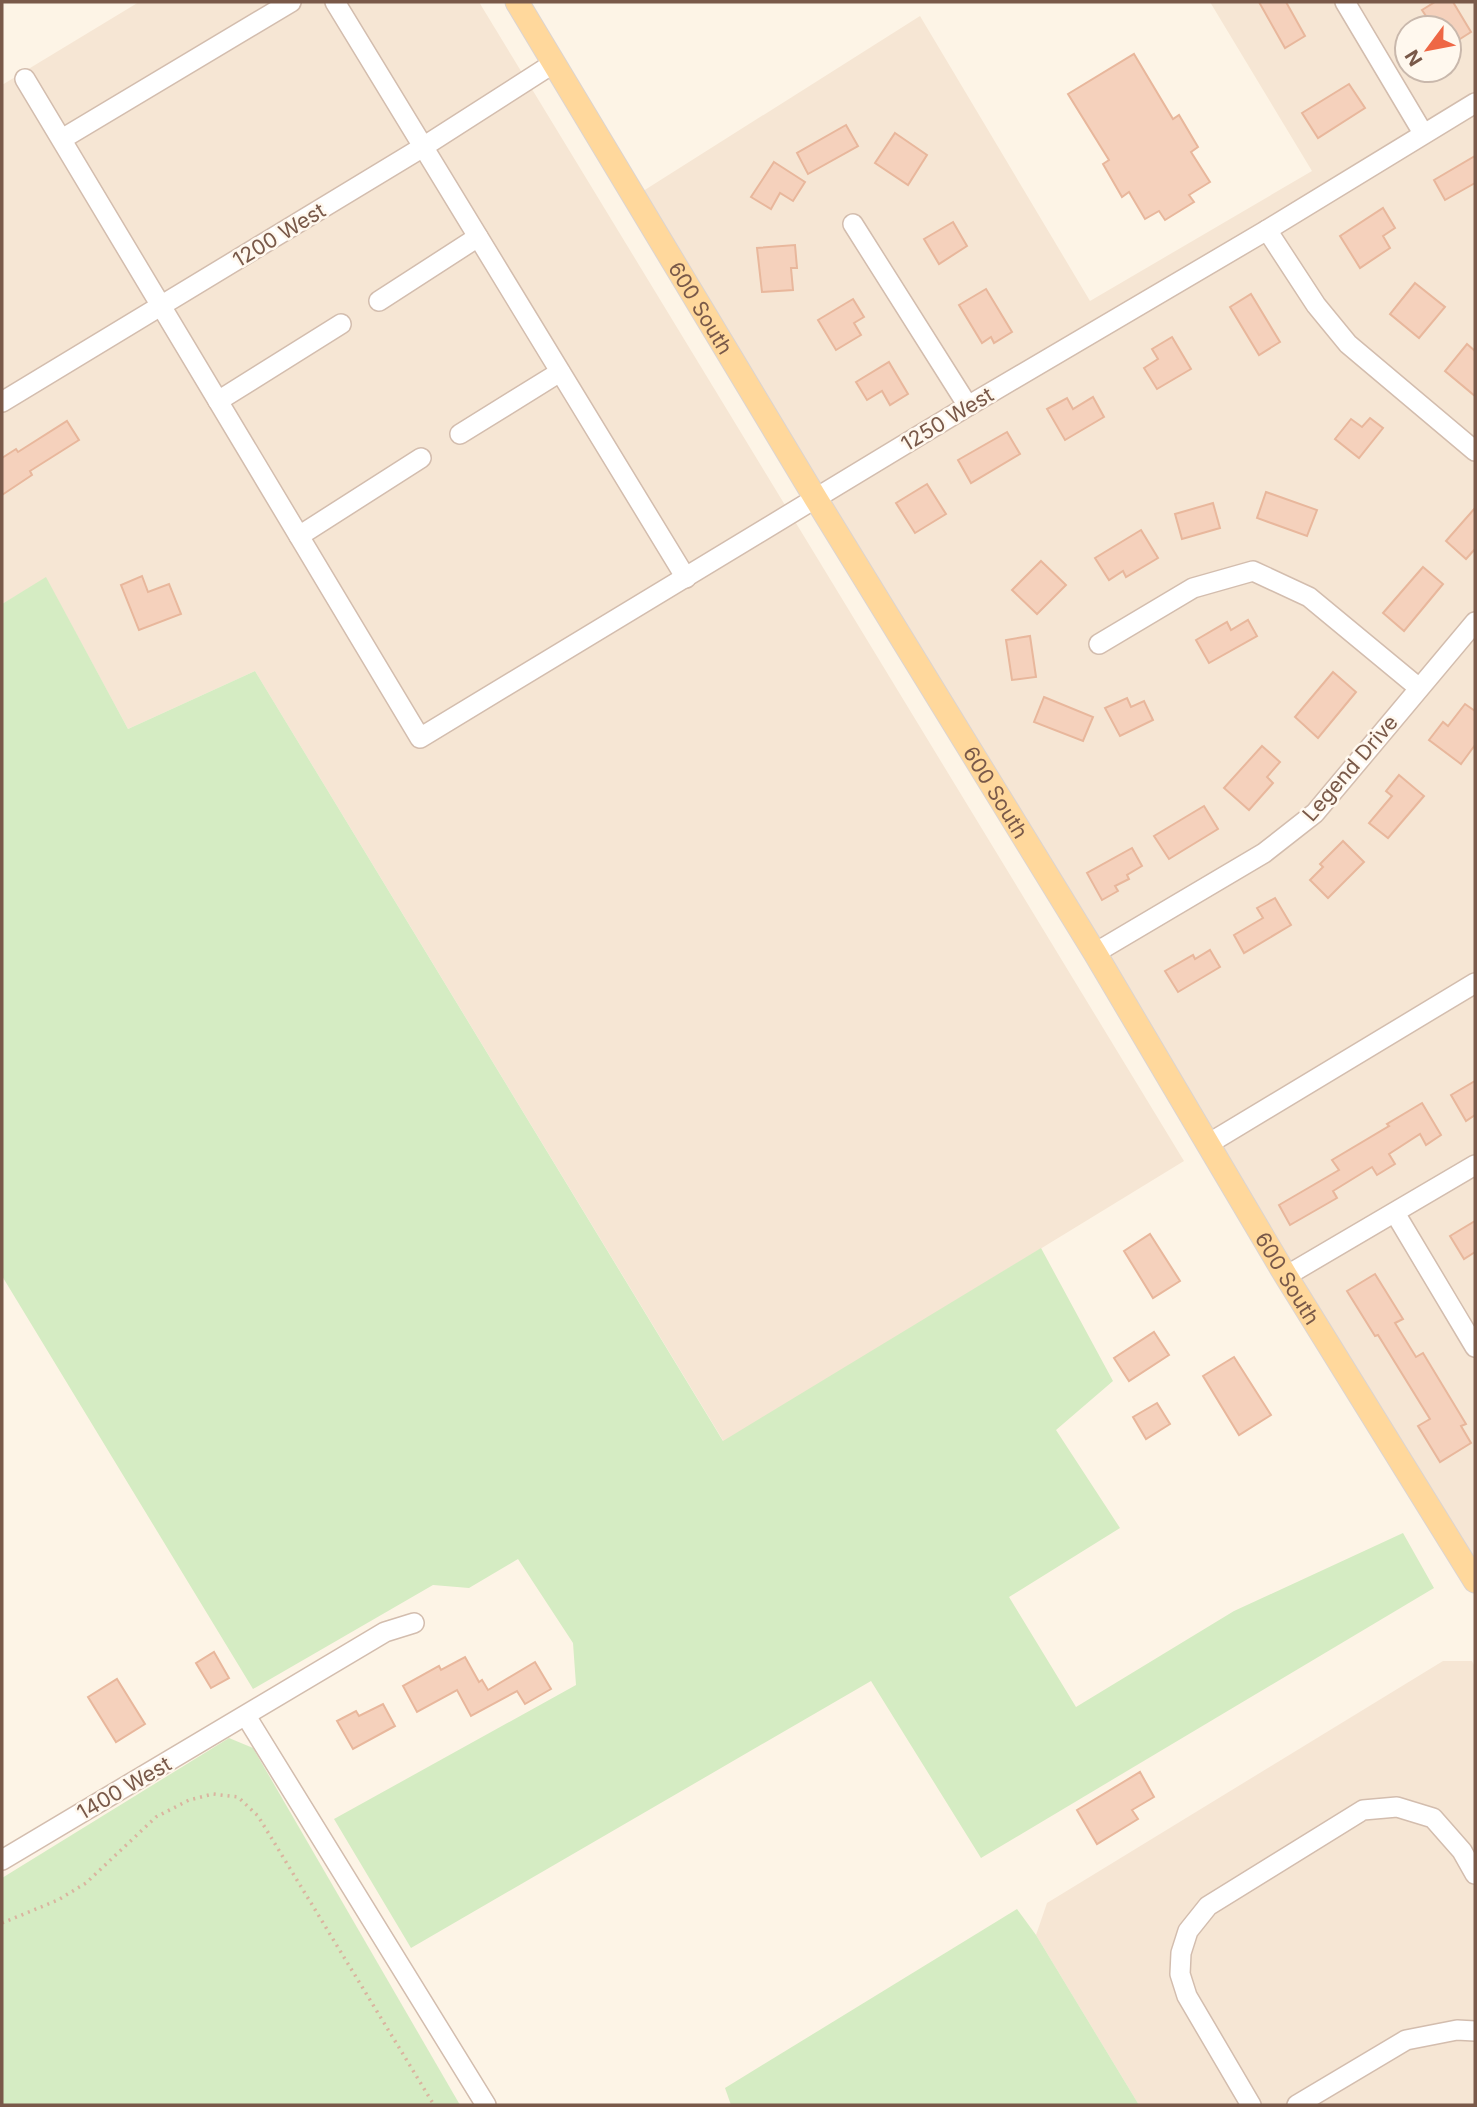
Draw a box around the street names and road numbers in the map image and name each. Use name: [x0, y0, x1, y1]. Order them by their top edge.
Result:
street label: 1200 West: [228, 198, 330, 272]
street label: 600 South: [664, 257, 738, 359]
street label: 1250 West: [896, 382, 998, 456]
street label: Legend Drive: [1297, 710, 1403, 826]
street label: 600 South: [958, 742, 1034, 843]
street label: 600 South: [1250, 1228, 1325, 1329]
street label: 1400 West: [73, 1751, 176, 1825]

